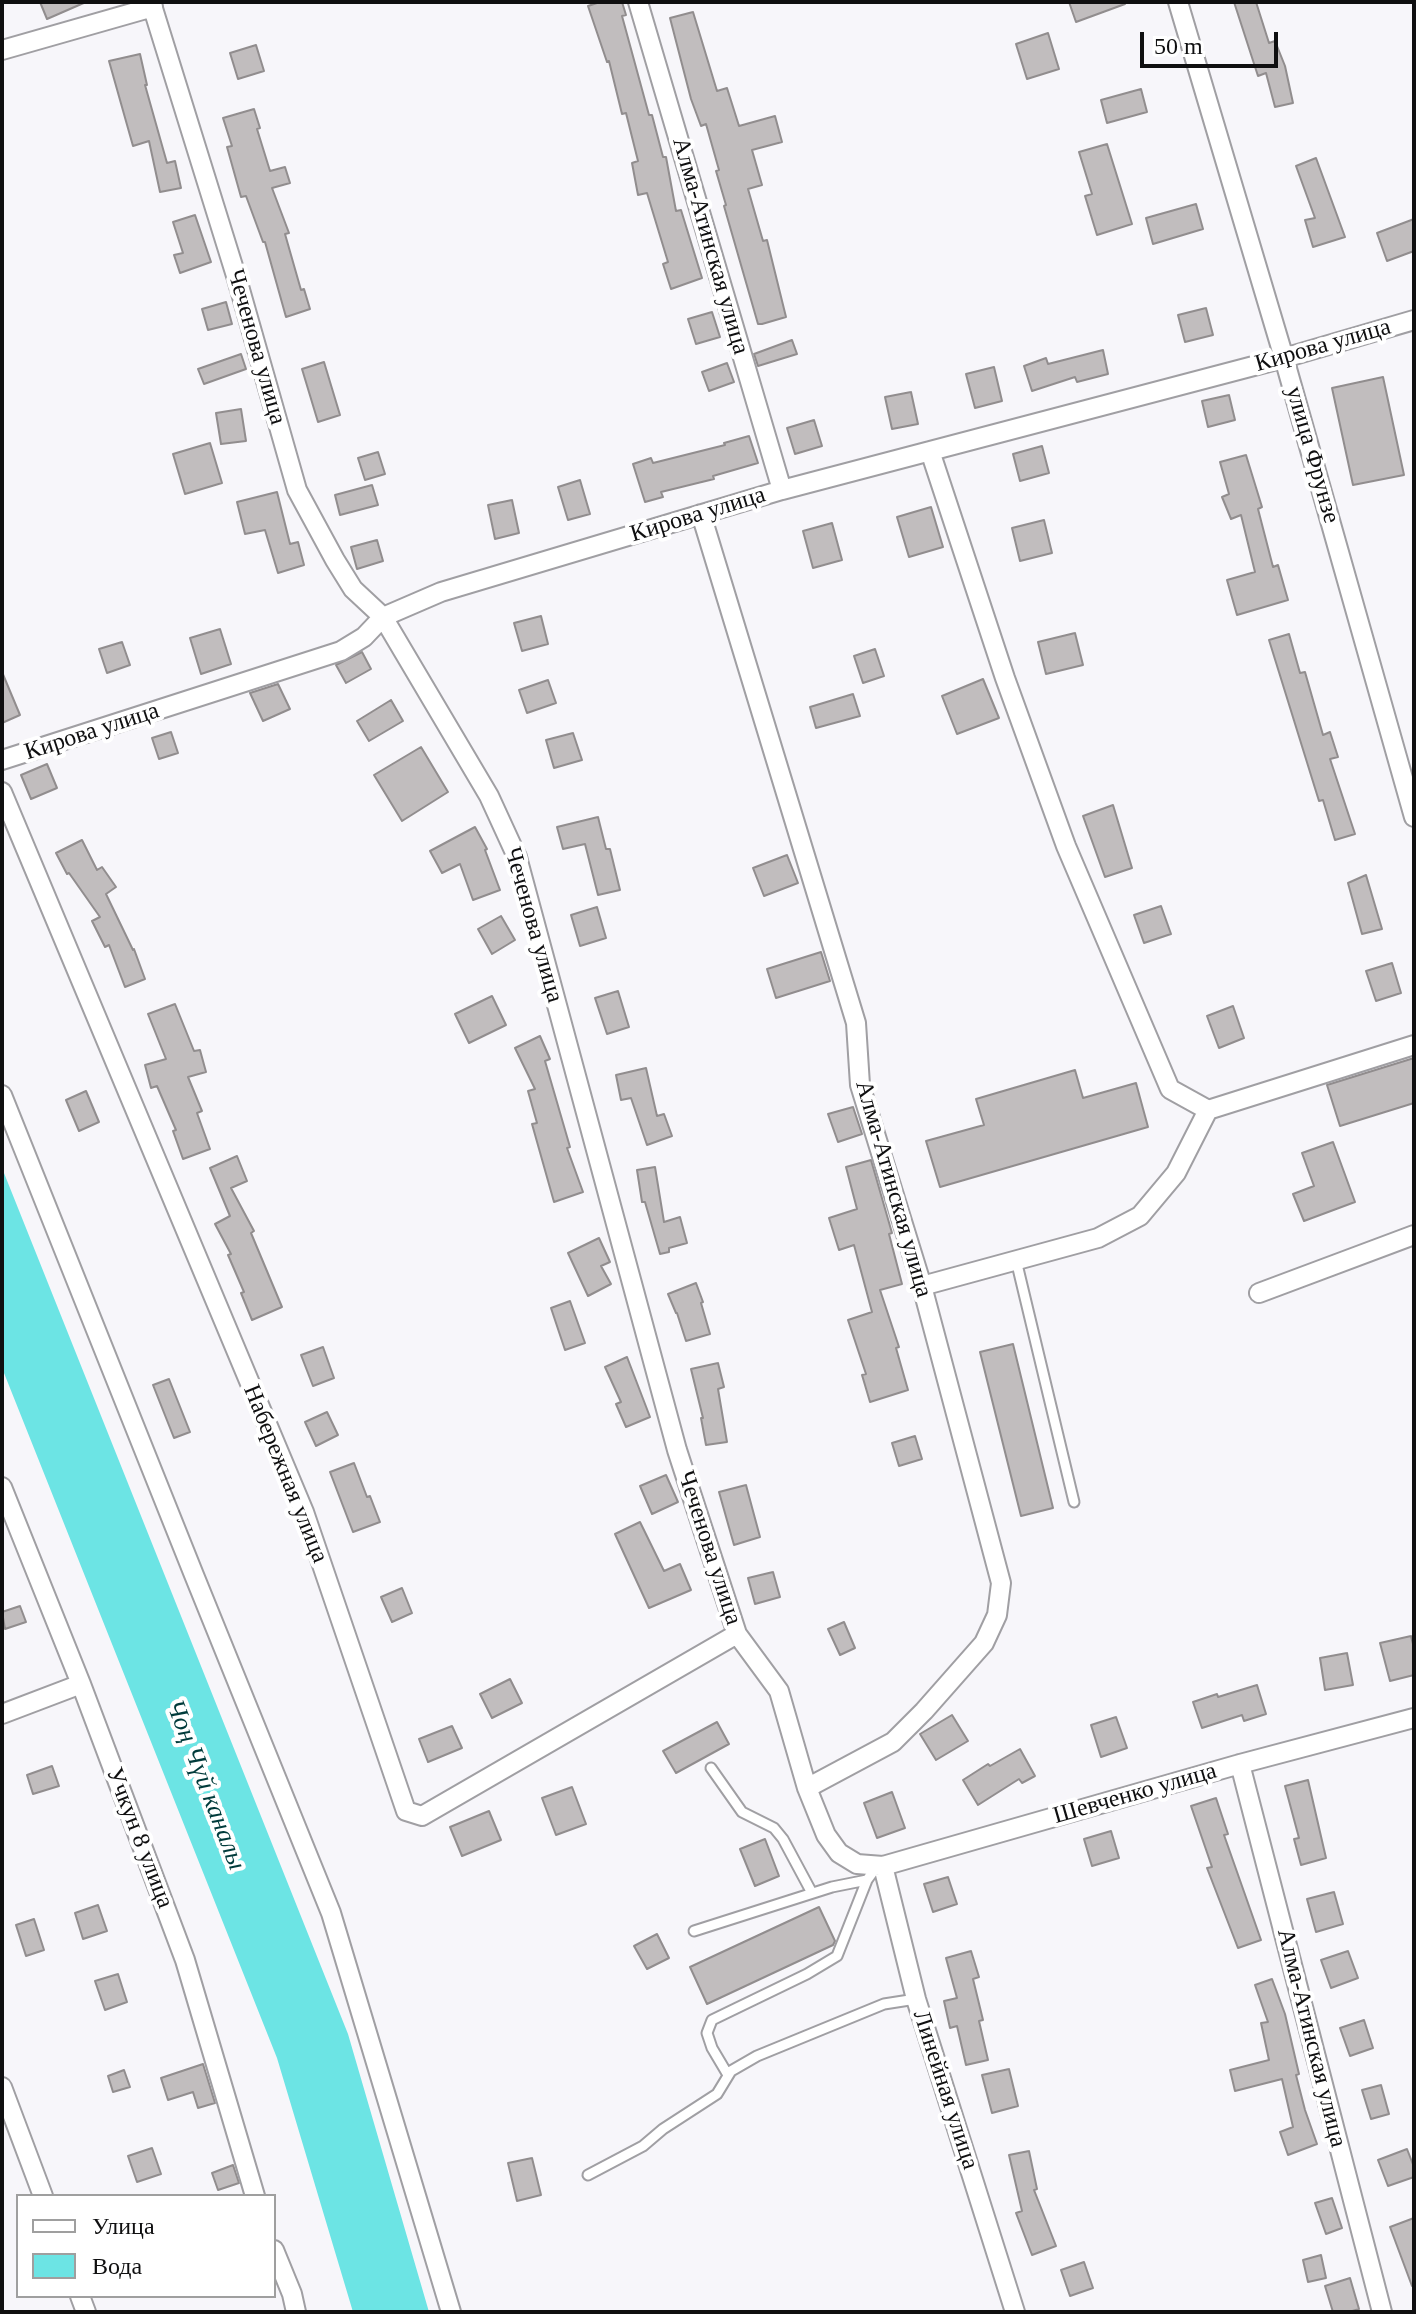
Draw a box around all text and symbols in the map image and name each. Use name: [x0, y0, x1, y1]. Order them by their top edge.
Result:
scale bar: [1144, 16, 1282, 66]
text: 50 m: [1154, 33, 1203, 59]
street label: Алма-Атинская улица: [665, 134, 755, 358]
street label: Чеченова улица: [220, 266, 292, 428]
street label: Кирова улица: [1252, 313, 1394, 379]
street label: улица Фрунзе: [1279, 383, 1345, 527]
street label: Кирова улица: [627, 481, 769, 549]
street label: Кирова улица: [21, 697, 163, 767]
street label: Чеченова улица: [497, 844, 569, 1006]
street label: Алма-Атинская улица: [848, 1077, 938, 1301]
street label: Набережная улица: [236, 1381, 334, 1567]
street label: Чеченова улица: [671, 1467, 747, 1629]
water label: Чоң Чүй каналы: [158, 1695, 252, 1875]
street label: Шевченко улица: [1050, 1757, 1220, 1831]
street label: Учкун 8 улица: [99, 1764, 179, 1912]
street label: Алма-Атинская улица: [1270, 1926, 1352, 2150]
street label: Линейная улица: [906, 2007, 984, 2173]
legend: [16, 2194, 276, 2298]
text: Улица: [92, 2213, 155, 2239]
text: Вода: [92, 2253, 142, 2279]

